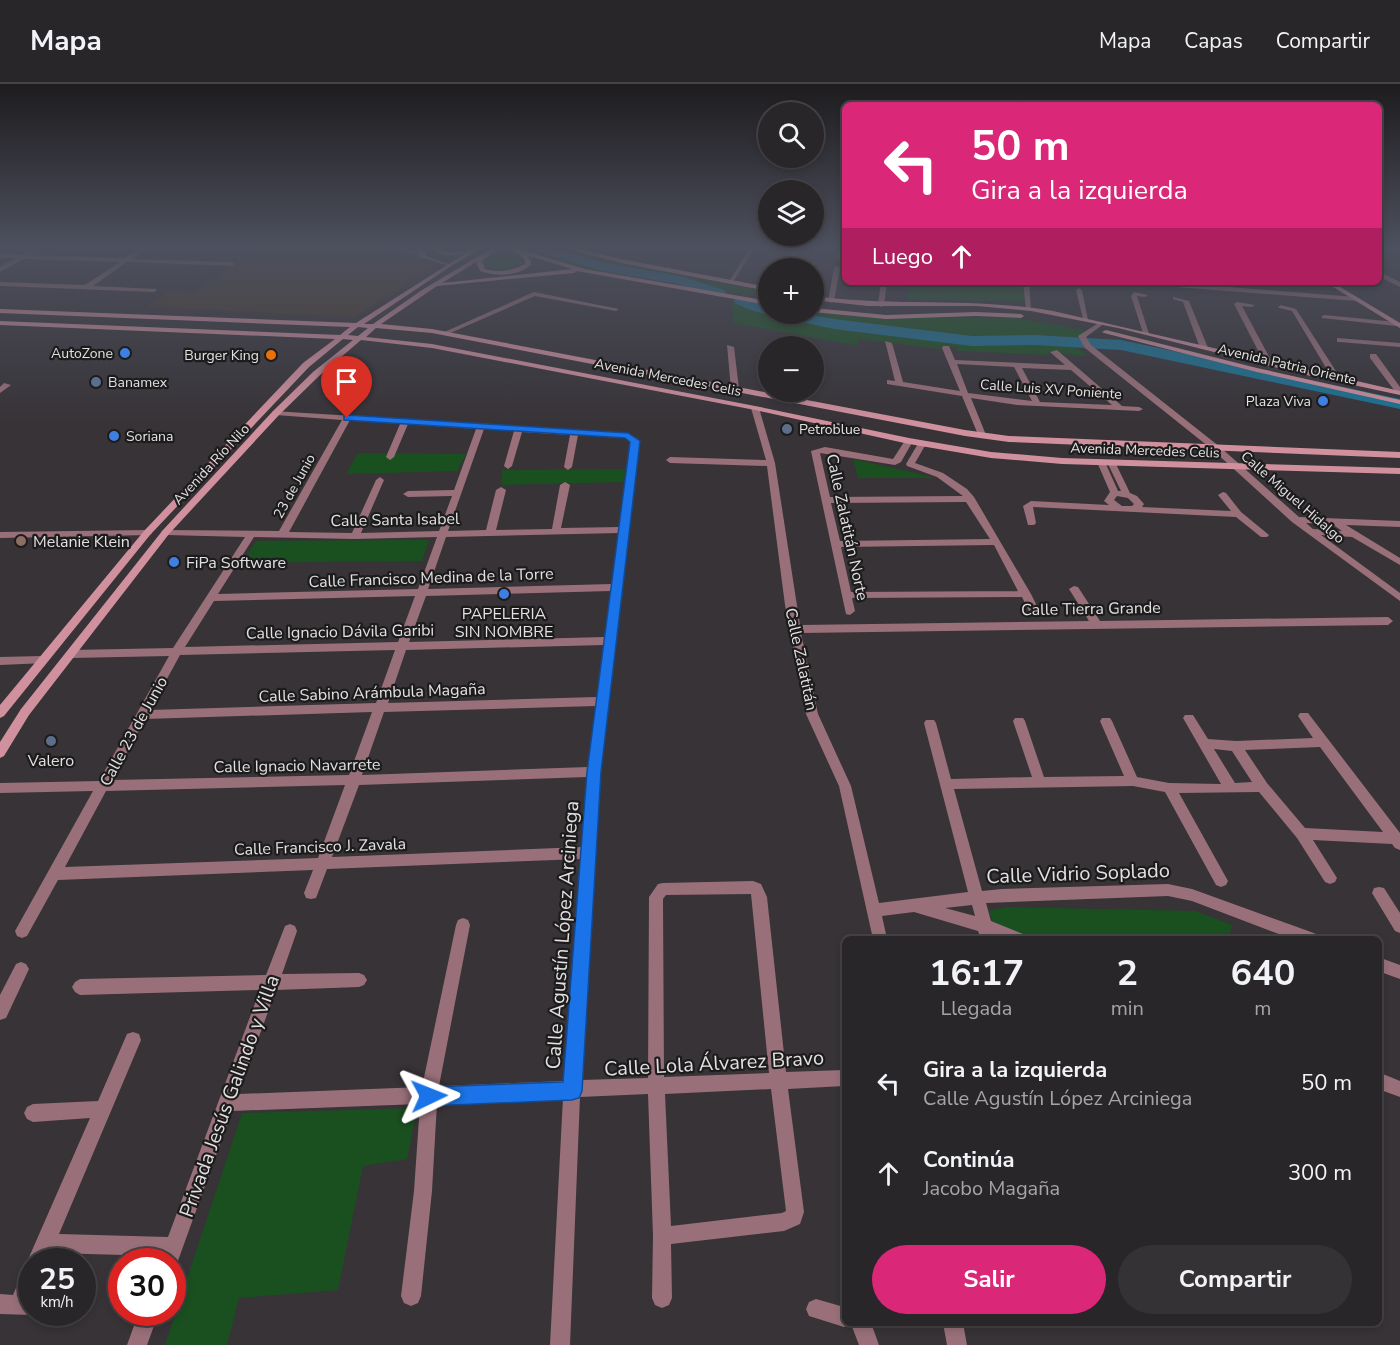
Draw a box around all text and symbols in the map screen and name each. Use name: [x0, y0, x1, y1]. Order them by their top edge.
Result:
text: Mapa: [30, 22, 102, 60]
text: Mapa: [1099, 27, 1151, 55]
text: Capas: [1184, 27, 1243, 55]
text: Compartir: [1276, 27, 1370, 55]
map controls: [758, 102, 824, 402]
button: search: [758, 102, 824, 168]
text: 50 m: [971, 118, 1070, 175]
icon: left: [872, 126, 950, 204]
text: Gira a la izquierda: [971, 172, 1188, 209]
button: layers: [758, 180, 824, 246]
icon: ahead: [945, 240, 978, 273]
text: Luego: [872, 242, 933, 272]
button: +: [758, 258, 824, 324]
button: −: [758, 336, 824, 402]
street label: Avenida Patria Oriente: [1216, 339, 1358, 390]
place label: AutoZone: [51, 344, 113, 363]
marker: AutoZone: [118, 346, 132, 360]
place label: Burger King: [184, 346, 259, 365]
marker: Burger King: [264, 348, 278, 362]
street label: Avenida Mercedes Celis: [593, 354, 743, 401]
pin: [321, 356, 372, 418]
icon: arrive: [330, 365, 363, 398]
place label: Banamex: [108, 373, 168, 392]
marker: Banamex: [89, 375, 103, 389]
street label: Calle Luis XV Poniente: [979, 375, 1123, 404]
place label: Plaza Viva: [1246, 392, 1311, 411]
marker: Plaza Viva: [1316, 394, 1330, 408]
street label: Avenida Río Nilo: [169, 420, 254, 509]
place label: Petroblue: [799, 420, 860, 439]
marker: Petroblue: [780, 422, 794, 436]
place label: Soriana: [126, 427, 173, 446]
marker: Soriana: [107, 429, 121, 443]
street label: Avenida Mercedes Celis: [1070, 438, 1220, 463]
street label: Calle Miguel Hidalgo: [1237, 447, 1349, 548]
street label: 23 de Junio: [269, 450, 320, 522]
street label: Calle Zalatitán Norte: [821, 452, 873, 603]
street label: Calle Santa Isabel: [330, 508, 460, 532]
place label: Melanie Klein: [33, 531, 130, 553]
marker: Melanie Klein: [14, 534, 28, 548]
place label: FiPa Software: [186, 552, 286, 574]
marker: FiPa Software: [167, 555, 181, 569]
street label: Calle Francisco Medina de la Torre: [308, 563, 554, 593]
marker: PAPELERIA SIN NOMBRE: [497, 587, 511, 601]
street label: Calle Tierra Grande: [1021, 597, 1161, 621]
place label: PAPELERIA SIN NOMBRE: [455, 603, 553, 643]
street label: Calle Zalatitán: [779, 606, 823, 713]
street label: Calle Ignacio Dávila Garibi: [246, 619, 434, 645]
street label: Calle 23 de Junio: [95, 673, 173, 790]
street label: Calle Sabino Arámbula Magaña: [258, 678, 486, 708]
marker: Valero: [44, 734, 58, 748]
place label: Valero: [27, 750, 74, 772]
street label: Calle Ignacio Navarrete: [213, 754, 381, 778]
street label: Calle Agustín López Arciniega: [540, 800, 585, 1070]
street label: Calle Francisco J. Zavala: [234, 833, 406, 861]
street label: Calle Vidrio Soplado: [986, 857, 1170, 890]
text: 16:17: [929, 949, 1024, 998]
text: 2: [1116, 949, 1138, 998]
text: 640: [1230, 949, 1295, 998]
street label: Privada Jesús Galindo y Villa: [173, 971, 286, 1221]
text: Llegada: [940, 995, 1012, 1022]
text: min: [1111, 995, 1144, 1022]
text: m: [1254, 995, 1271, 1022]
street label: Calle Lola Álvarez Bravo: [603, 1044, 825, 1083]
text: Gira a la izquierda: [923, 1055, 1107, 1085]
position arrow: [397, 1064, 461, 1128]
icon: left: [872, 1067, 905, 1100]
text: 50 m: [1301, 1068, 1352, 1098]
text: Calle Agustín López Arciniega: [923, 1085, 1192, 1112]
text: Continúa: [923, 1145, 1014, 1175]
icon: ahead: [872, 1157, 905, 1190]
text: 300 m: [1288, 1158, 1352, 1188]
text: Jacobo Magaña: [923, 1175, 1060, 1202]
button: Salir: [872, 1245, 1106, 1314]
button: Compartir: [1118, 1245, 1352, 1314]
speed limit sign: 30: [108, 1248, 186, 1326]
text: 25: [39, 1259, 75, 1300]
text: km/h: [40, 1292, 74, 1312]

